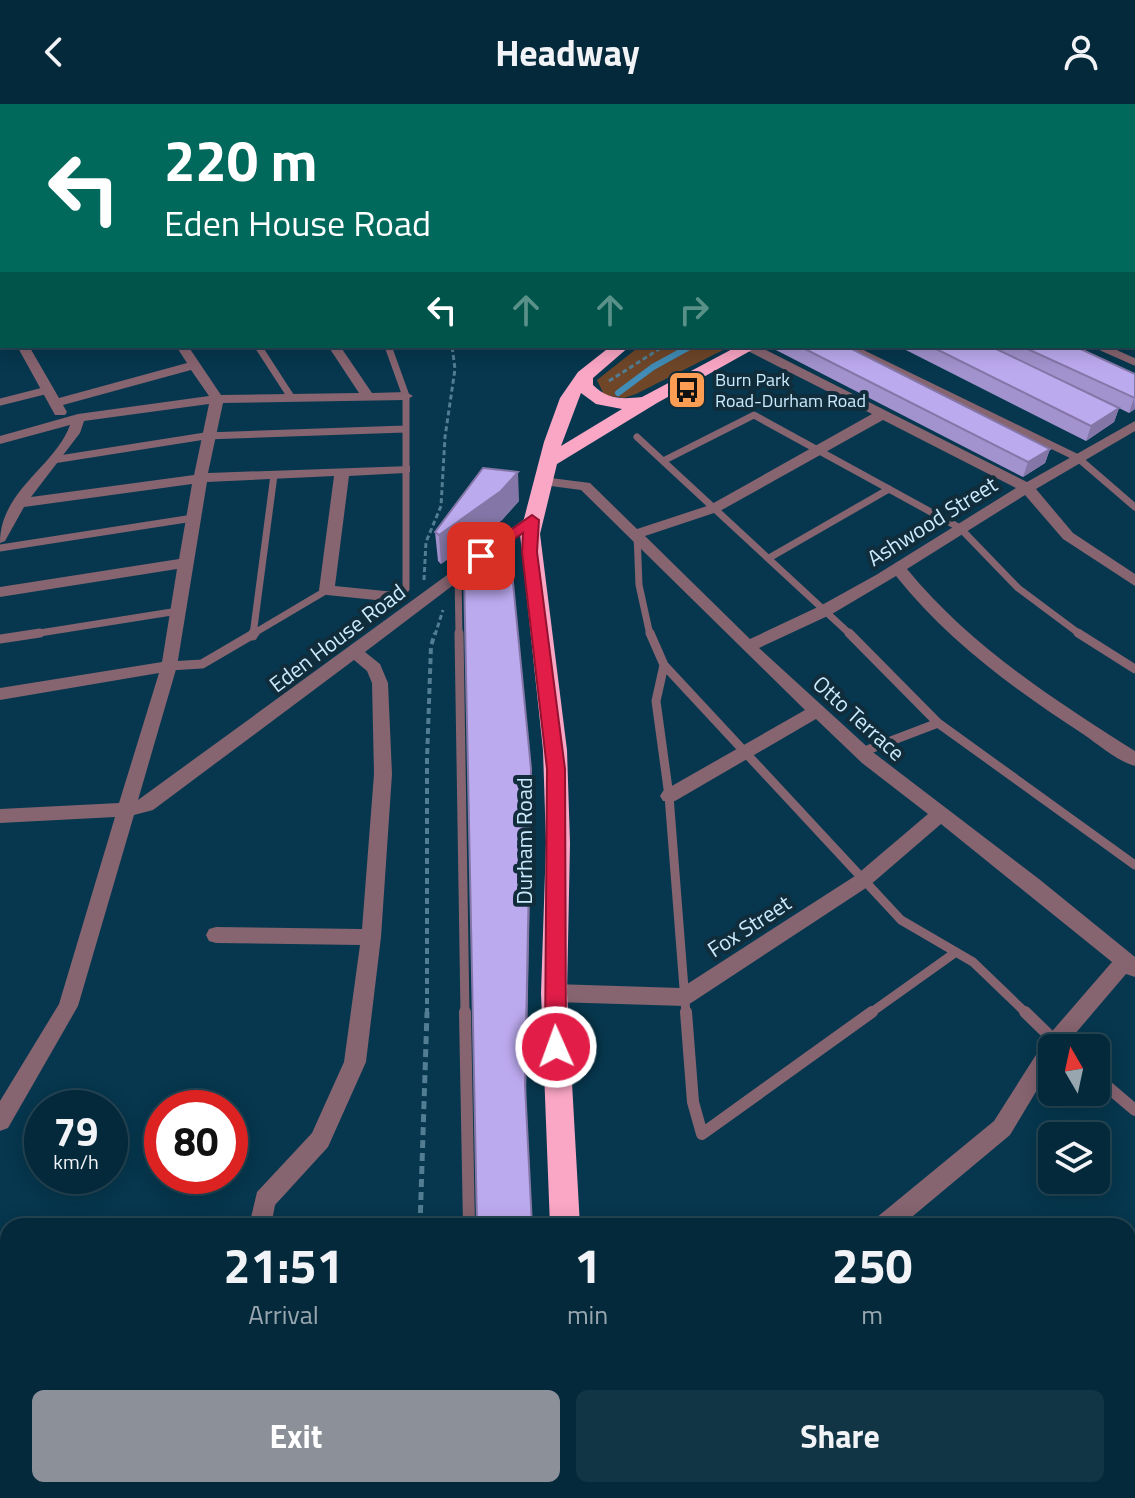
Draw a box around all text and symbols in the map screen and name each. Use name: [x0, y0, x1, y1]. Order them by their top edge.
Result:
text: Headway: [495, 25, 640, 80]
icon: back: [32, 30, 76, 74]
icon: person: [1059, 30, 1103, 74]
text: 220 m: [164, 118, 317, 203]
icon: left: [32, 136, 136, 240]
text: Eden House Road: [164, 195, 431, 250]
icon: left: [420, 288, 464, 332]
icon: ahead: [504, 288, 548, 332]
icon: ahead: [588, 288, 632, 332]
icon: right: [672, 288, 716, 332]
place label: Burn Park Road-Durham Road: [715, 366, 866, 414]
bus stop icon: Burn Park Road-Durham Road: [666, 369, 708, 411]
street label: Ashwood Street: [860, 467, 1004, 575]
pin: [447, 522, 515, 590]
icon: arrive: [459, 534, 503, 578]
street label: Eden House Road: [262, 575, 412, 701]
street label: Otto Terrace: [805, 667, 913, 769]
street label: Durham Road: [507, 777, 541, 905]
street label: Fox Street: [700, 886, 798, 966]
position arrow: [514, 1005, 598, 1089]
north arrow: [1038, 1034, 1110, 1106]
map controls: [1038, 1034, 1110, 1194]
speed limit sign: 80: [144, 1090, 248, 1194]
text: 79: [54, 1101, 98, 1162]
button: layers: [1038, 1122, 1110, 1194]
text: km/h: [53, 1146, 99, 1177]
text: 21:51: [224, 1229, 343, 1302]
text: 1: [574, 1229, 601, 1302]
text: 250: [832, 1229, 912, 1302]
text: Arrival: [248, 1295, 319, 1334]
text: min: [567, 1295, 608, 1334]
text: m: [861, 1295, 883, 1334]
button: Exit: [32, 1390, 560, 1482]
button: Share: [576, 1390, 1104, 1482]

